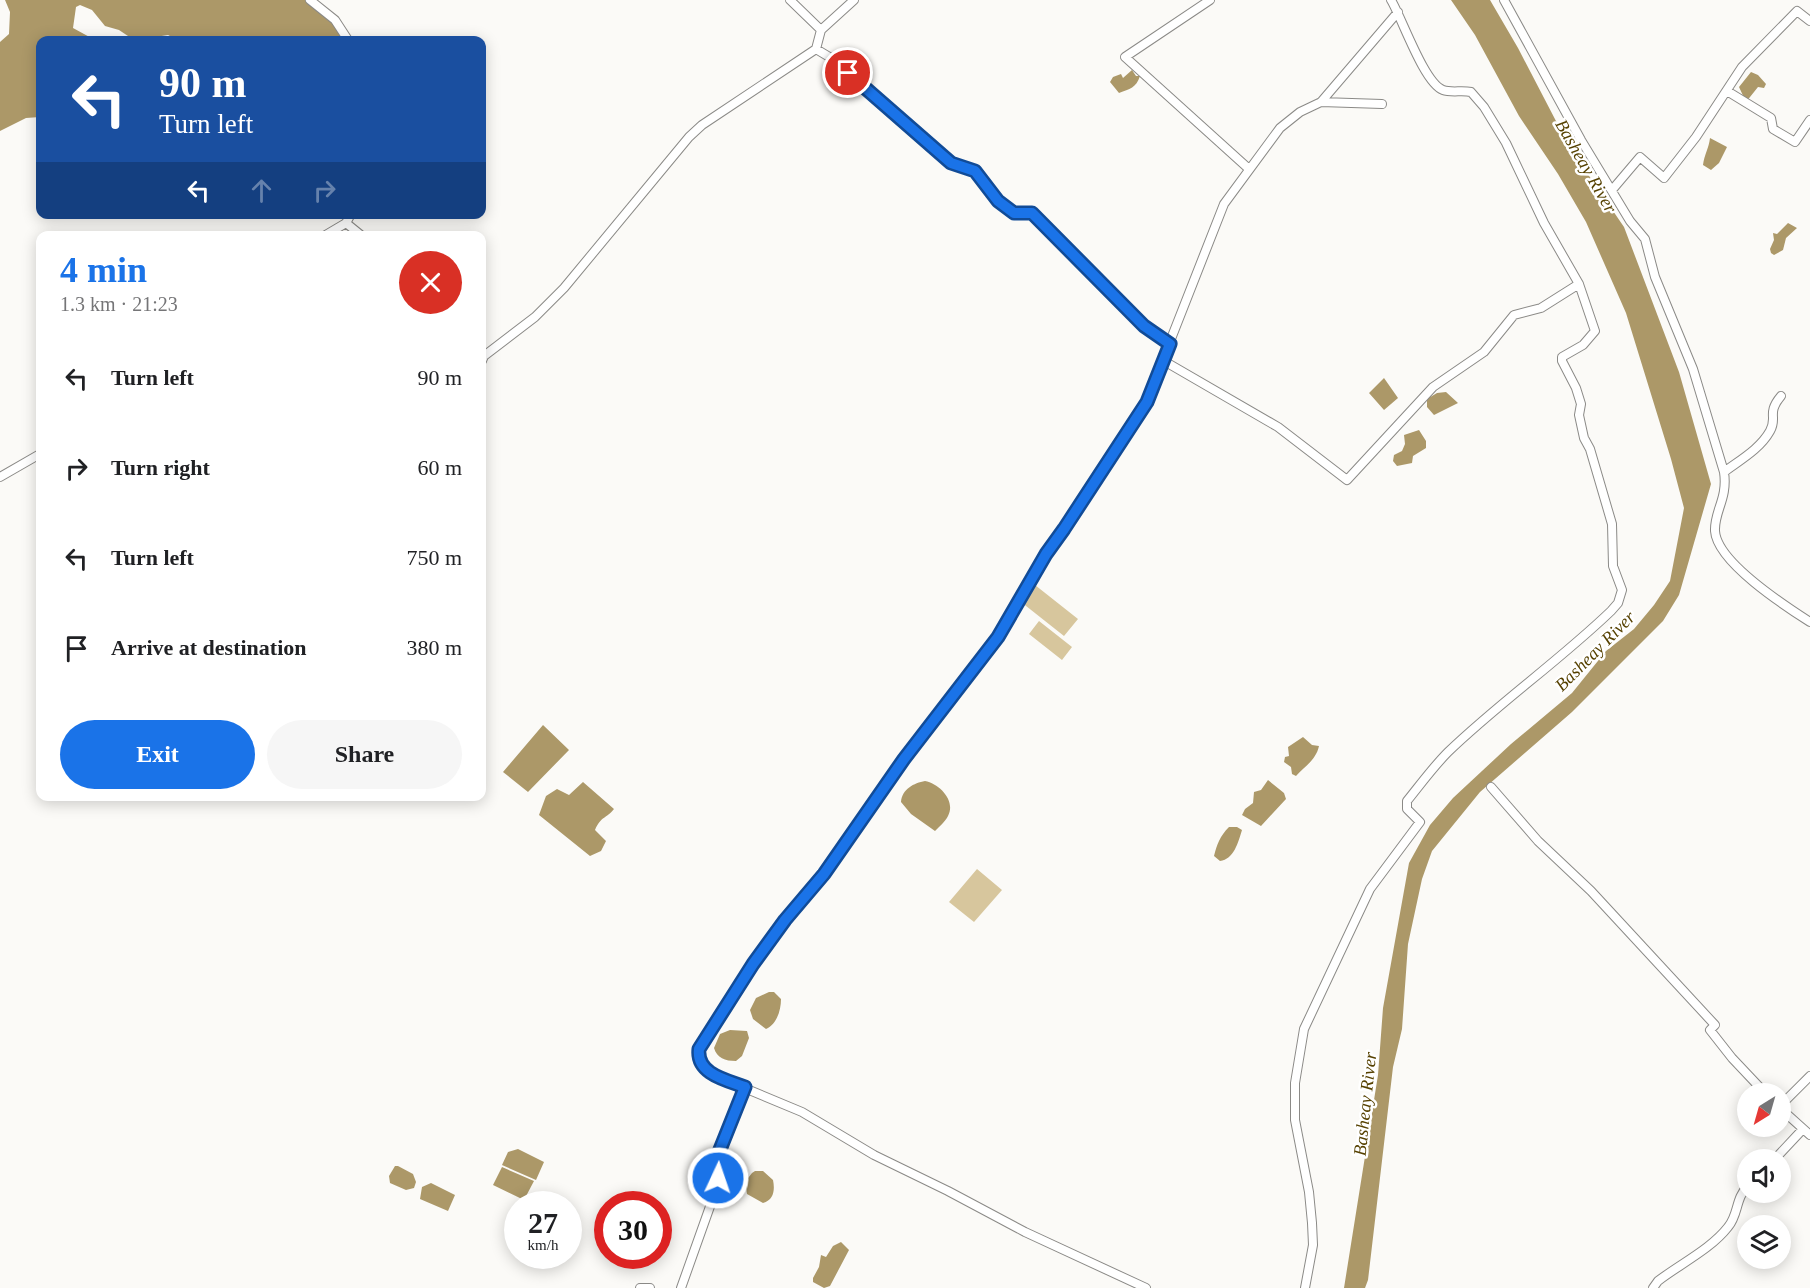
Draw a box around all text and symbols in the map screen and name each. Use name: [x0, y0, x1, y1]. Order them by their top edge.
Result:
pin: [822, 47, 873, 98]
icon: arrive: [831, 56, 864, 89]
icon: left: [60, 60, 138, 138]
text: 90 m: [159, 60, 247, 106]
text: Turn left: [159, 109, 253, 139]
water label: Basheay River: [1551, 116, 1621, 217]
icon: left: [182, 174, 215, 207]
icon: ahead: [245, 174, 278, 207]
icon: right: [308, 174, 341, 207]
text: 4 min: [60, 250, 147, 290]
button: close: [399, 251, 462, 314]
text: 1.3 km · 21:23: [60, 293, 178, 315]
icon: left: [60, 362, 93, 395]
text: Turn left: [111, 365, 194, 390]
text: 90 m: [417, 365, 462, 390]
icon: right: [60, 452, 93, 485]
text: Turn right: [111, 455, 210, 480]
text: 60 m: [417, 455, 462, 480]
icon: left: [60, 542, 93, 575]
text: Turn left: [111, 545, 194, 570]
text: 750 m: [406, 545, 462, 570]
water label: Basheay River: [1551, 606, 1640, 695]
icon: arrive: [60, 632, 93, 665]
text: Arrive at destination: [111, 635, 307, 660]
text: 380 m: [406, 635, 462, 660]
button: Exit: [60, 720, 255, 789]
button: Share: [267, 720, 462, 789]
water label: Basheay River: [1350, 1050, 1381, 1157]
north arrow: [1737, 1083, 1791, 1137]
map controls: [1737, 1083, 1791, 1269]
position arrow: [686, 1146, 750, 1210]
button: sound: [1737, 1149, 1791, 1203]
speed limit sign: 30: [594, 1191, 672, 1269]
text: 27: [528, 1206, 558, 1239]
button: layers: [1737, 1215, 1791, 1269]
text: km/h: [528, 1237, 558, 1253]

